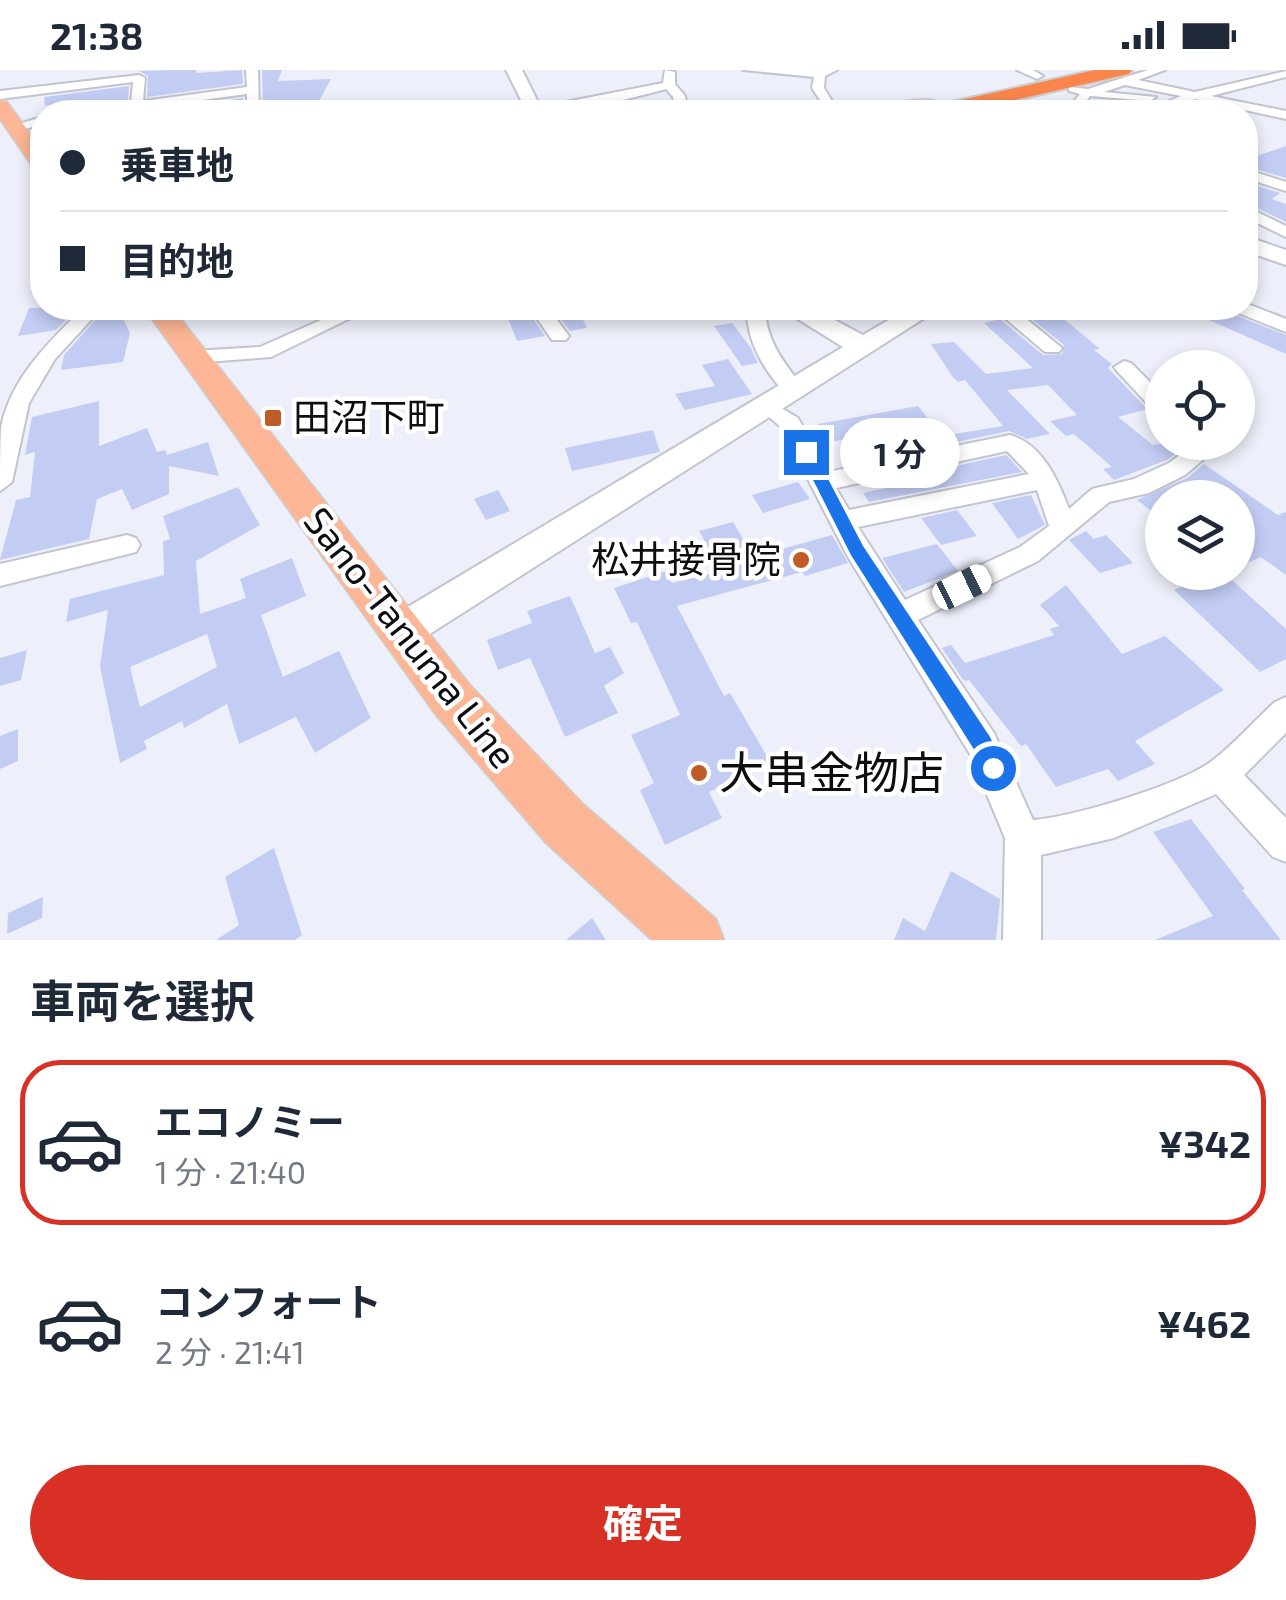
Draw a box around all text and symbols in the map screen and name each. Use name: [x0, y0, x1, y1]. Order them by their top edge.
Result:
text: 21:38: [50, 12, 143, 58]
text: 乗車地: [120, 141, 234, 187]
text: 目的地: [120, 237, 234, 283]
map controls: [1145, 350, 1255, 590]
button: locate: [1145, 350, 1255, 460]
place label: 田沼下町: [293, 393, 445, 439]
marker: 田沼下町: [262, 407, 284, 429]
callout: 1 分: [841, 417, 961, 487]
route end: [784, 430, 829, 475]
text: 1 分: [874, 434, 926, 472]
button: layers: [1145, 480, 1255, 590]
street label: Sano-Tanuma Line: [296, 497, 528, 776]
place label: 松井接骨院: [591, 535, 781, 581]
marker: 松井接骨院: [790, 549, 812, 571]
car: [928, 560, 996, 614]
place label: 大串金物店: [719, 744, 944, 798]
route start: [971, 746, 1016, 791]
marker: 大串金物店: [688, 762, 710, 784]
text: 車両を選択: [30, 973, 255, 1027]
icon: car: [35, 1098, 125, 1188]
text: エコノミー: [155, 1098, 345, 1144]
text: ¥342: [1158, 1120, 1251, 1166]
text: 1 分 · 21:40: [155, 1152, 306, 1190]
icon: car: [35, 1278, 125, 1368]
text: コンフォート: [155, 1278, 382, 1324]
text: ¥462: [1157, 1300, 1251, 1346]
text: 2 分 · 21:41: [155, 1332, 305, 1370]
button: 確定: [30, 1465, 1256, 1580]

